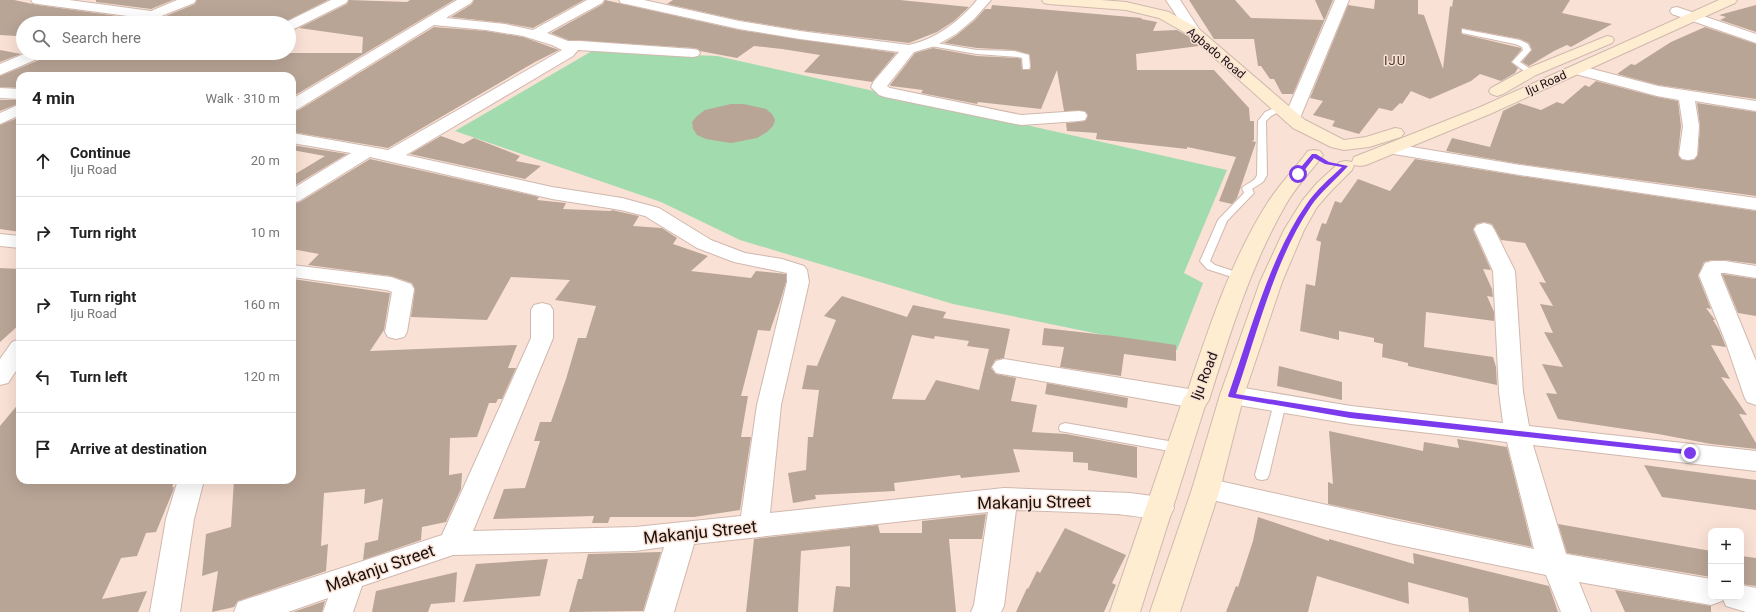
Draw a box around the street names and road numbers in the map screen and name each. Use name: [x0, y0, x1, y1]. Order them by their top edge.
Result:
street label: Agbado Road: [1184, 25, 1248, 81]
street label: Iju Road: [1523, 68, 1569, 98]
street label: Iju Road: [1187, 350, 1221, 402]
street label: Makanju Street: [977, 491, 1091, 513]
street label: Makanju Street: [642, 516, 758, 548]
street label: Makanju Street: [323, 540, 437, 596]

